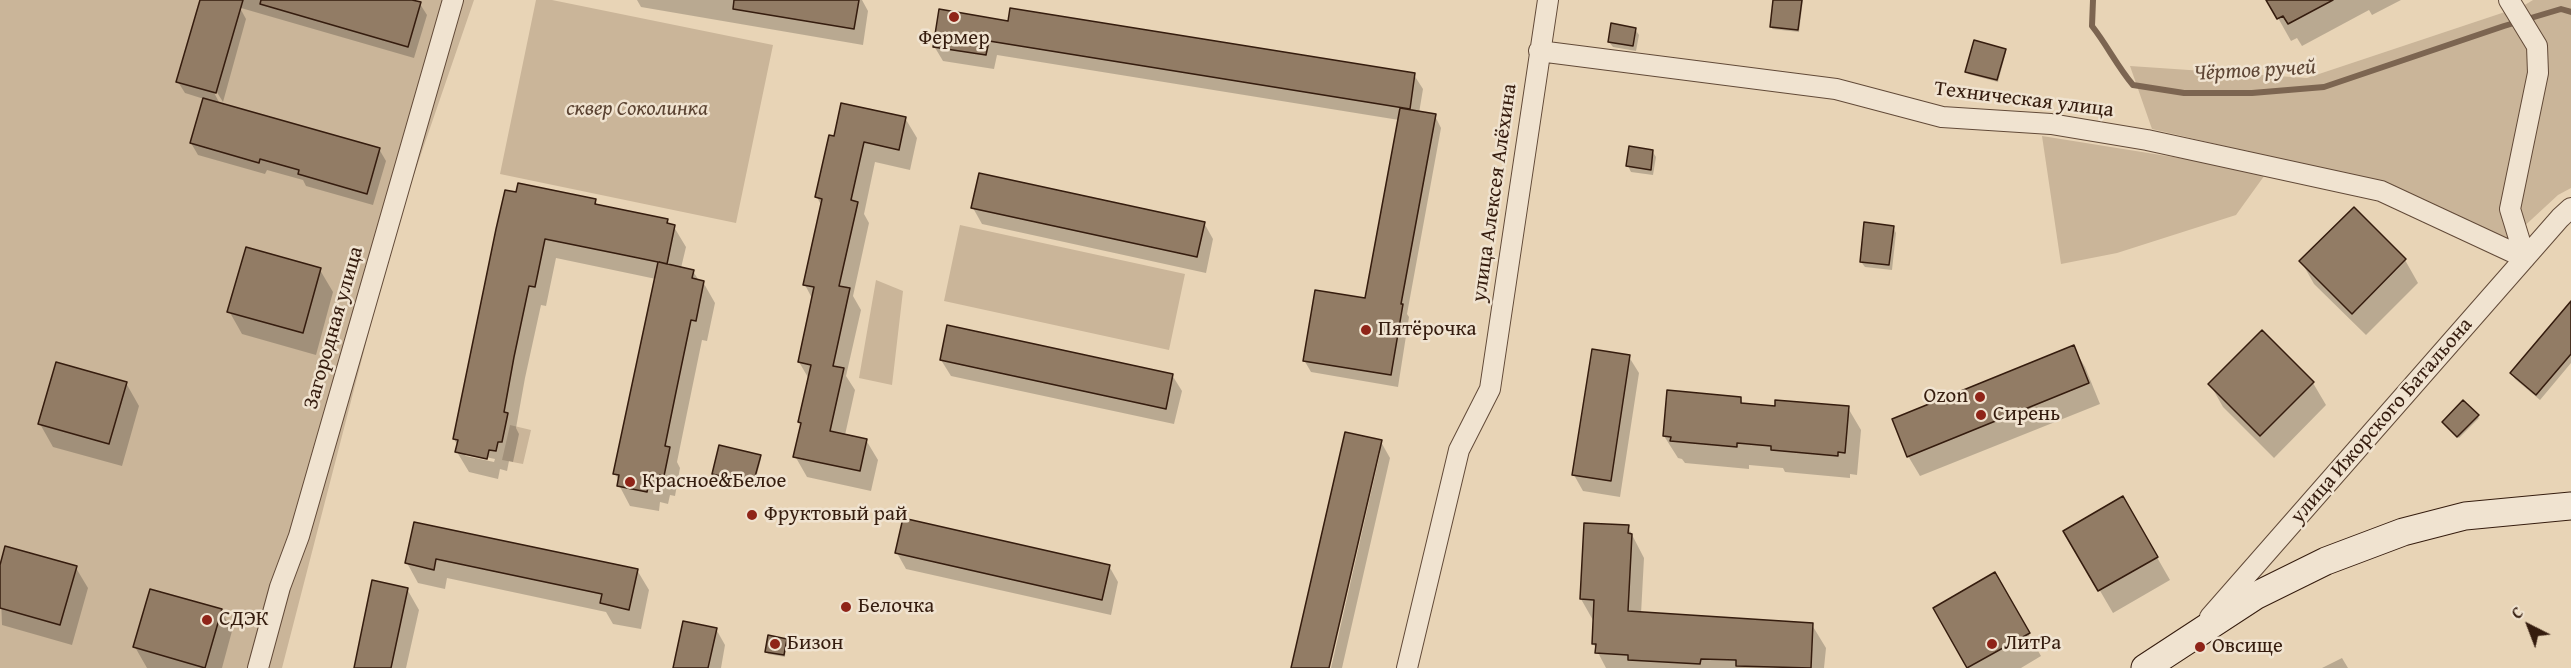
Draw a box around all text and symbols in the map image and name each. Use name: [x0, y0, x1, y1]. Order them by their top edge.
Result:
marker: Фермер: [947, 10, 961, 24]
place label: Фермер: [918, 26, 990, 52]
water label: Чёртов ручей: [2193, 55, 2317, 87]
street label: Техническая улица: [1933, 77, 2115, 123]
street label: улица Алексея Алёхина: [1467, 82, 1523, 304]
park label: сквер Соколинка: [566, 97, 708, 123]
street label: Загородная улица: [299, 244, 369, 412]
street label: улица Ижорского Батальона: [2286, 313, 2478, 529]
place label: Пятёрочка: [1378, 317, 1476, 343]
marker: Пятёрочка: [1359, 323, 1373, 337]
place label: Ozon: [1924, 384, 1968, 410]
marker: Ozon: [1973, 390, 1987, 404]
place label: Сирень: [1993, 402, 2060, 428]
marker: Сирень: [1974, 408, 1988, 422]
place label: Красное&Белое: [642, 469, 786, 495]
marker: Красное&Белое: [623, 475, 637, 489]
place label: Фруктовый рай: [764, 502, 907, 528]
marker: Фруктовый рай: [745, 508, 759, 522]
place label: Белочка: [858, 594, 934, 620]
north arrow: [2499, 596, 2559, 656]
marker: Белочка: [839, 600, 853, 614]
text: С: [2506, 601, 2528, 625]
place label: СДЭК: [219, 607, 269, 633]
marker: СДЭК: [200, 613, 214, 627]
place label: Бизон: [787, 631, 843, 657]
place label: ЛитРа: [2004, 631, 2061, 657]
place label: Овсище: [2212, 634, 2283, 660]
marker: Бизон: [768, 637, 782, 651]
marker: ЛитРа: [1985, 637, 1999, 651]
marker: Овсище: [2193, 640, 2207, 654]

